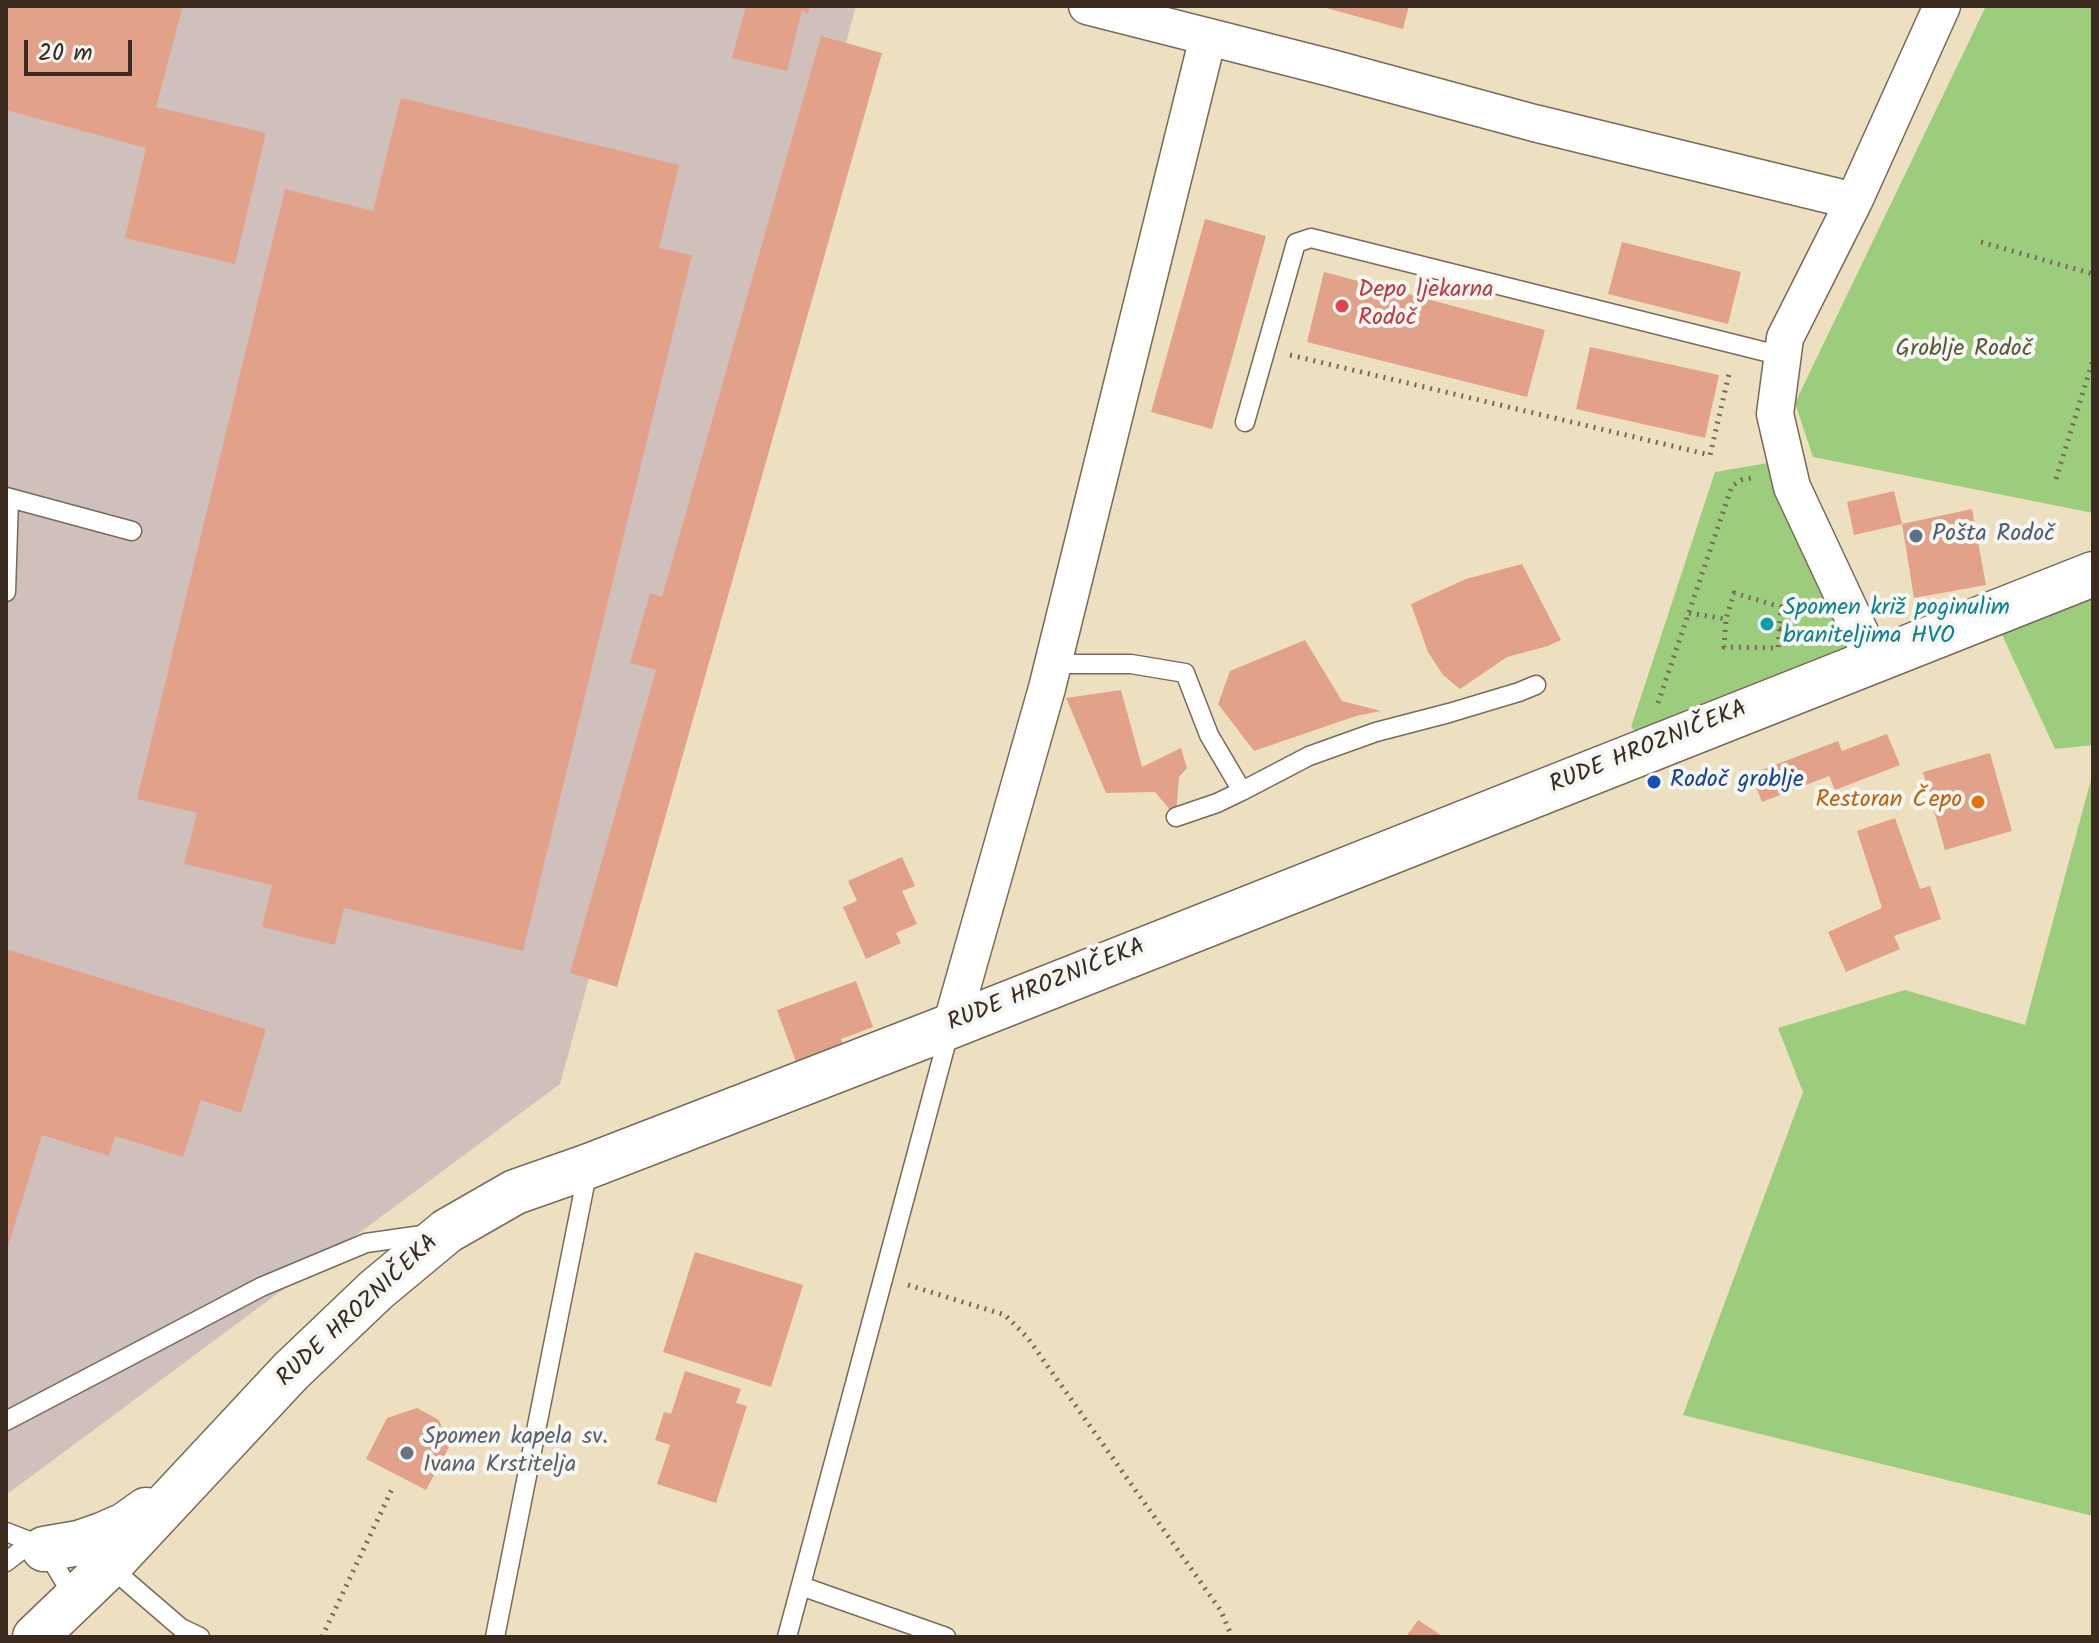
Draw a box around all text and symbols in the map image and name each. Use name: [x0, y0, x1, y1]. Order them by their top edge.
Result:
scale bar: [28, 24, 136, 74]
text: 20 m: [38, 34, 93, 73]
place label: Depo ljekarna Rodoč: [1358, 278, 1494, 334]
marker: Depo ljekarna Rodoč: [1333, 297, 1351, 315]
park label: Groblje Rodoč: [1896, 337, 2032, 365]
place label: Pošta Rodoč: [1932, 522, 2055, 550]
marker: Pošta Rodoč: [1907, 527, 1925, 545]
place label: Spomen križ poginulim braniteljima HVO: [1783, 596, 2010, 652]
marker: Spomen križ poginulim braniteljima HVO: [1758, 615, 1776, 633]
street label: RUDE HROZNIČEKA: [1546, 696, 1752, 802]
place label: Rodoč groblje: [1670, 768, 1804, 796]
marker: Rodoč groblje: [1645, 773, 1663, 791]
place label: Restoran Čepo: [1815, 788, 1962, 816]
marker: Restoran Čepo: [1969, 793, 1987, 811]
street label: RUDE HROZNIČEKA: [944, 934, 1150, 1040]
street label: RUDE HROZNIČEKA: [272, 1230, 446, 1394]
place label: Spomen kapela sv. Ivana Krstitelja: [423, 1425, 608, 1481]
marker: Spomen kapela sv. Ivana Krstitelja: [398, 1444, 416, 1462]

